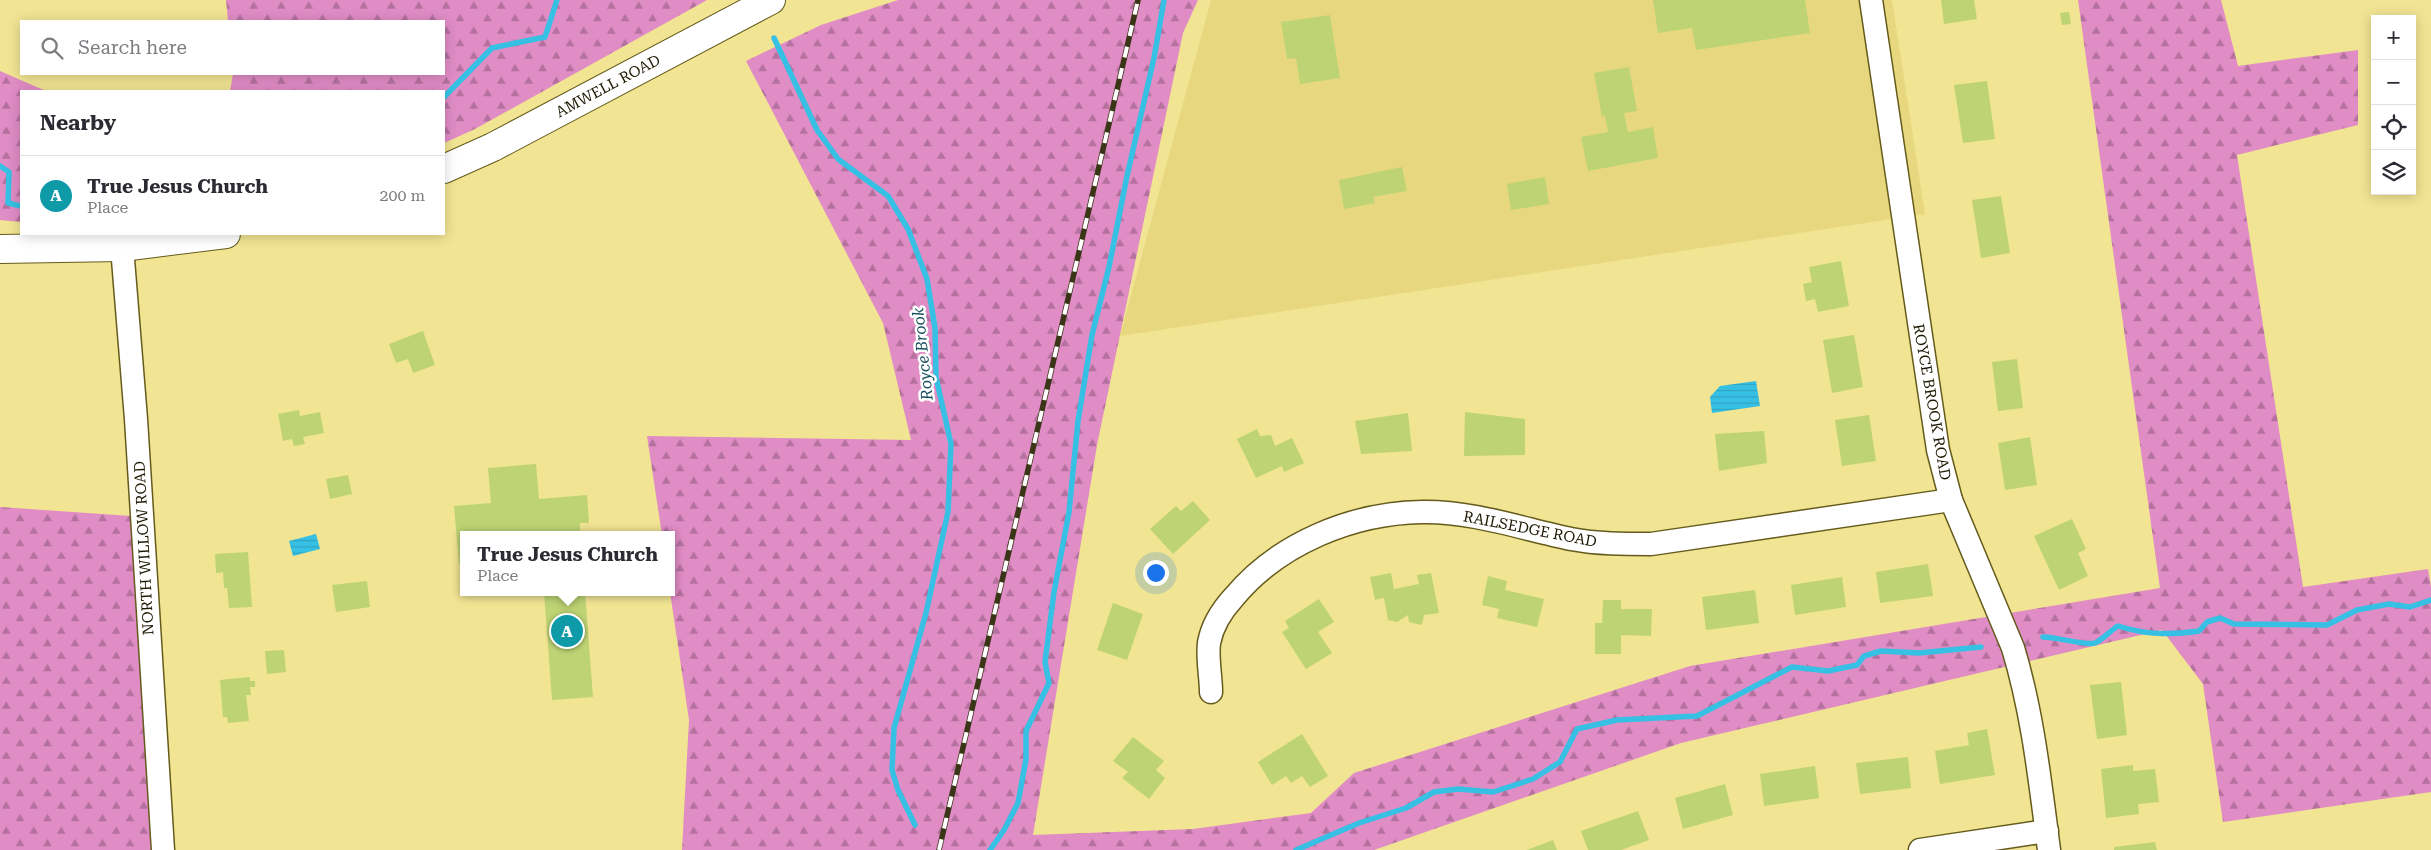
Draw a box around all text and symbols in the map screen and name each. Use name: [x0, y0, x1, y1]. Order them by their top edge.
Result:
map controls: [2371, 15, 2416, 195]
button: +: [2371, 15, 2416, 60]
search box: [20, 20, 445, 75]
icon: search: [38, 34, 66, 62]
text: Search here: [78, 36, 187, 59]
street label: AMWELL ROAD: [553, 51, 663, 121]
button: −: [2371, 60, 2416, 105]
button: locate: [2371, 105, 2416, 150]
text: Nearby: [40, 111, 116, 135]
button: layers: [2371, 150, 2416, 195]
text: True Jesus Church: [87, 175, 268, 198]
text: A: [50, 186, 62, 205]
text: 200 m: [379, 186, 425, 205]
text: Place: [87, 198, 128, 217]
water label: Royce Brook: [908, 306, 937, 402]
street label: ROYCE BROOK ROAD: [1909, 322, 1955, 482]
street label: NORTH WILLOW ROAD: [130, 460, 158, 636]
street label: RAILSEDGE ROAD: [1462, 507, 1598, 551]
popup: [460, 531, 675, 596]
text: True Jesus Church: [477, 543, 658, 566]
your location: [1143, 560, 1169, 586]
text: Place: [477, 566, 518, 585]
pin: A: [551, 612, 583, 650]

